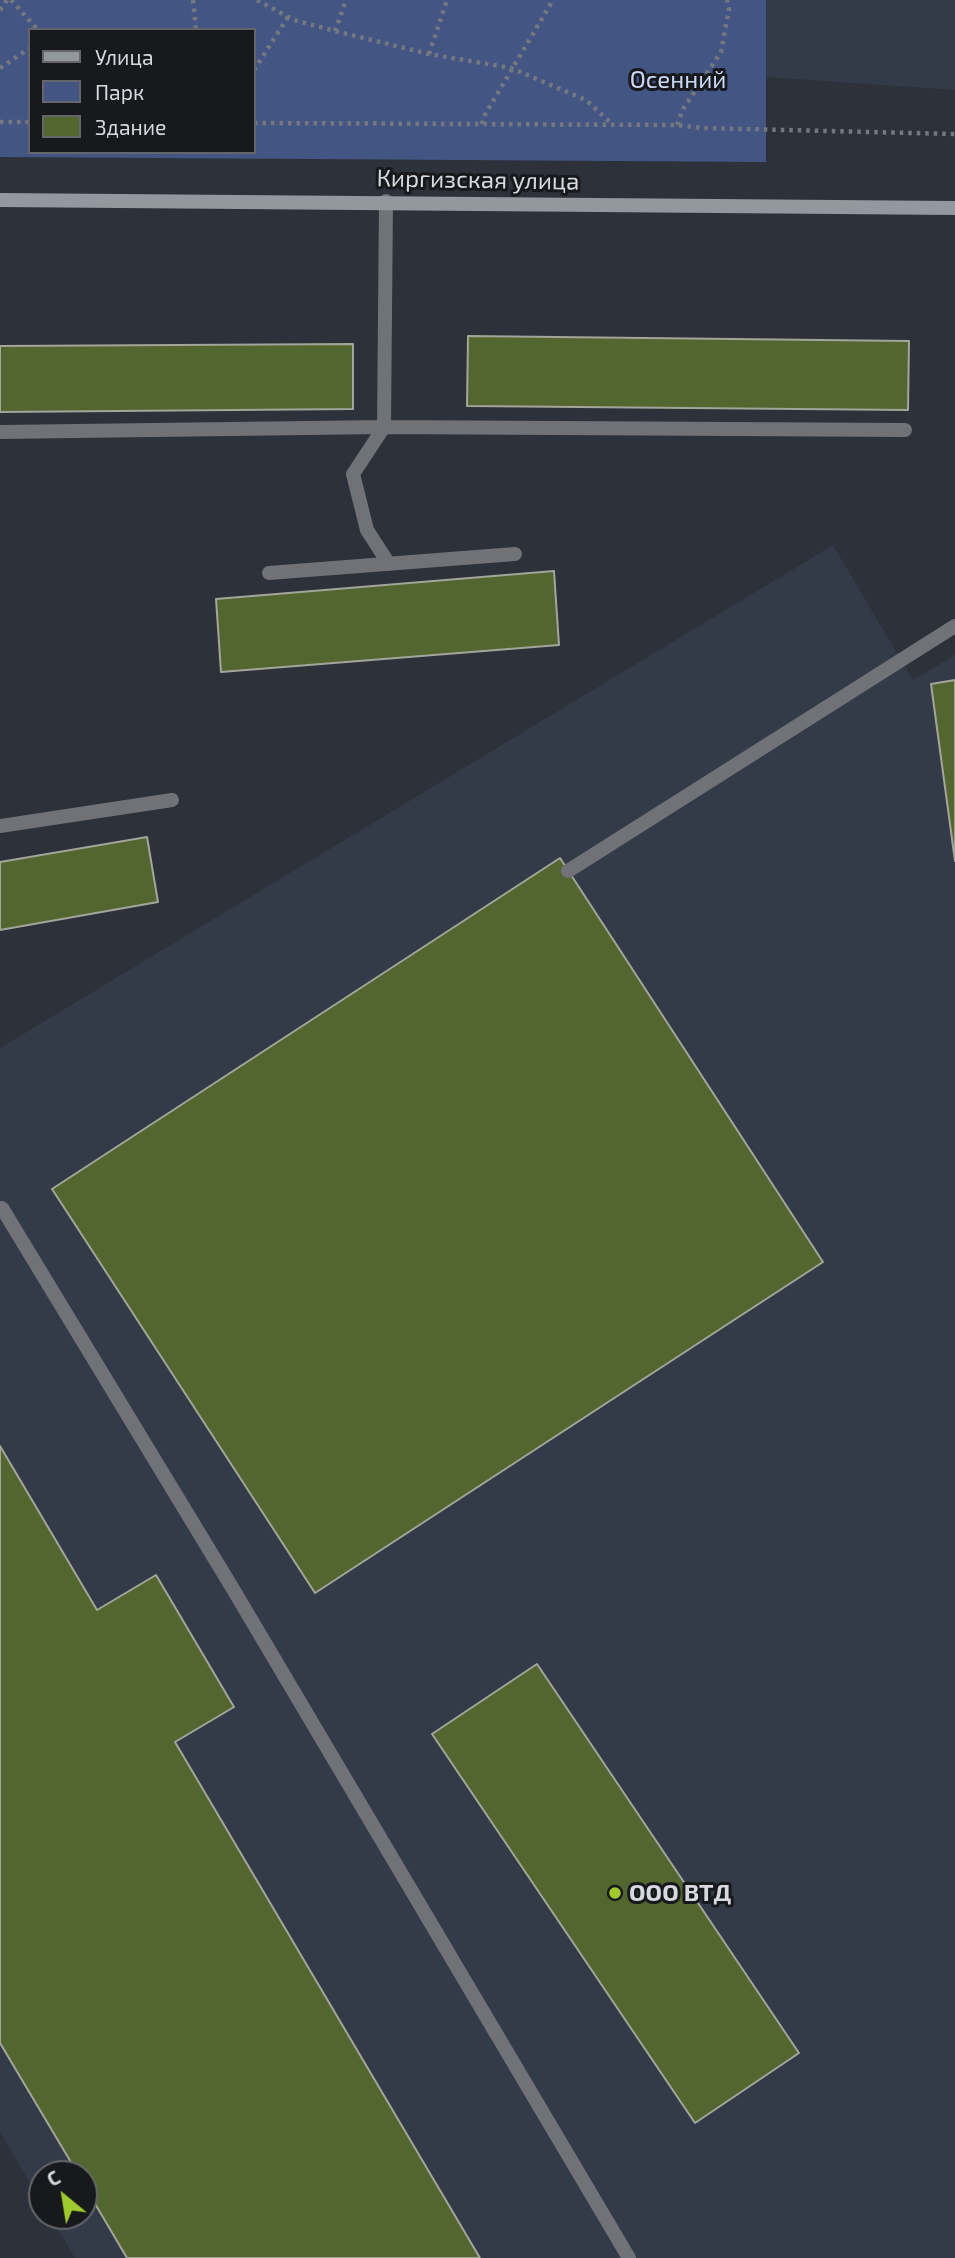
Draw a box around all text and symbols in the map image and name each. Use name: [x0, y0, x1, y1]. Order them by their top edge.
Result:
legend: [28, 28, 256, 154]
text: Улица: [95, 44, 154, 69]
park label: Осенний: [630, 66, 726, 94]
text: Парк: [95, 79, 144, 104]
text: Здание: [95, 114, 166, 139]
street label: Киргизская улица: [376, 164, 580, 196]
place label: ООО ВТД: [629, 1879, 731, 1907]
marker: ООО ВТД: [607, 1885, 623, 1901]
north arrow: [28, 2160, 98, 2230]
text: С: [43, 2165, 64, 2191]

